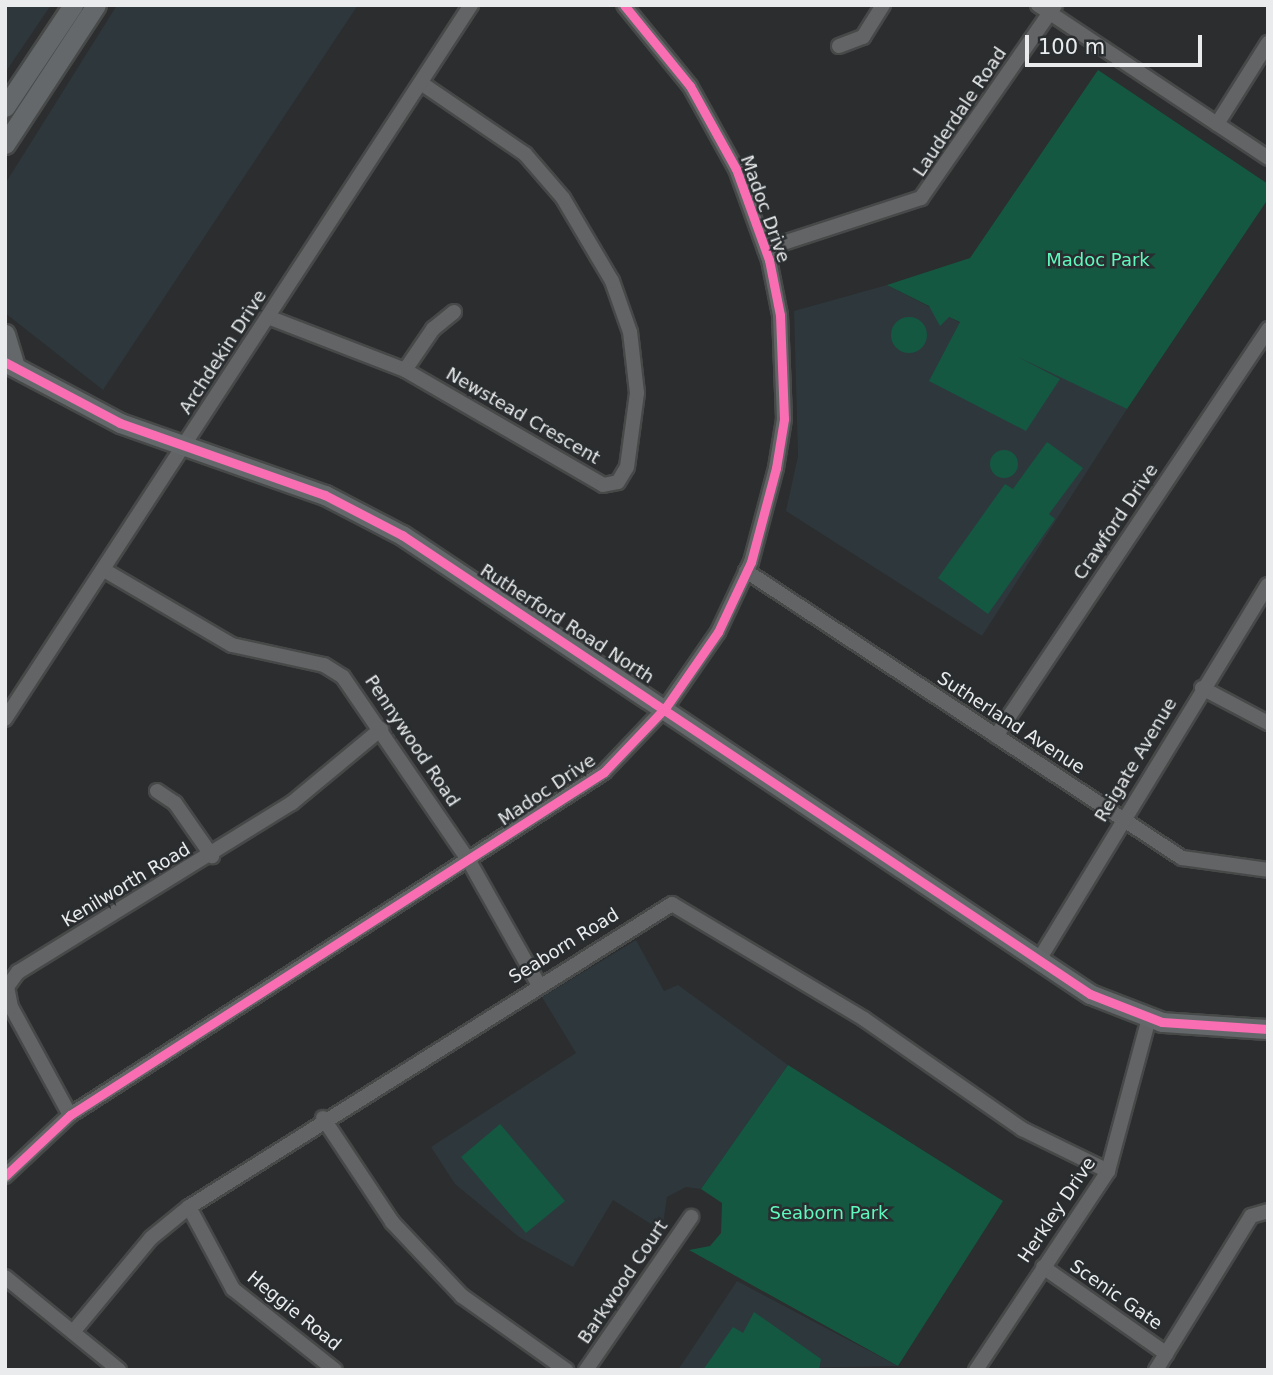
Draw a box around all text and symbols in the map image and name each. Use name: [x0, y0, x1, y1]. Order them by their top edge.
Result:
scale bar: [1028, 21, 1205, 65]
text: 100 m: [1038, 35, 1105, 59]
street label: Lauderdale Road: [909, 43, 1011, 181]
street label: Madoc Drive: [736, 152, 794, 266]
park label: Madoc Park: [1046, 249, 1150, 271]
street label: Archdekin Drive: [175, 286, 271, 418]
street label: Newstead Crescent: [442, 363, 604, 469]
street label: Crawford Drive: [1069, 460, 1163, 584]
street label: Rutherford Road North: [476, 560, 658, 688]
street label: Sutherland Avenue: [933, 667, 1089, 779]
street label: Pennywood Road: [360, 671, 464, 811]
street label: Reigate Avenue: [1090, 694, 1182, 826]
street label: Madoc Drive: [494, 750, 600, 830]
street label: Kenilworth Road: [58, 838, 194, 932]
street label: Seaborn Road: [505, 904, 623, 988]
street label: Herkley Drive: [1014, 1153, 1100, 1267]
park label: Seaborn Park: [769, 1202, 889, 1224]
street label: Barkwood Court: [574, 1216, 672, 1348]
street label: Scenic Gate: [1066, 1255, 1166, 1335]
street label: Heggie Road: [243, 1267, 345, 1355]

